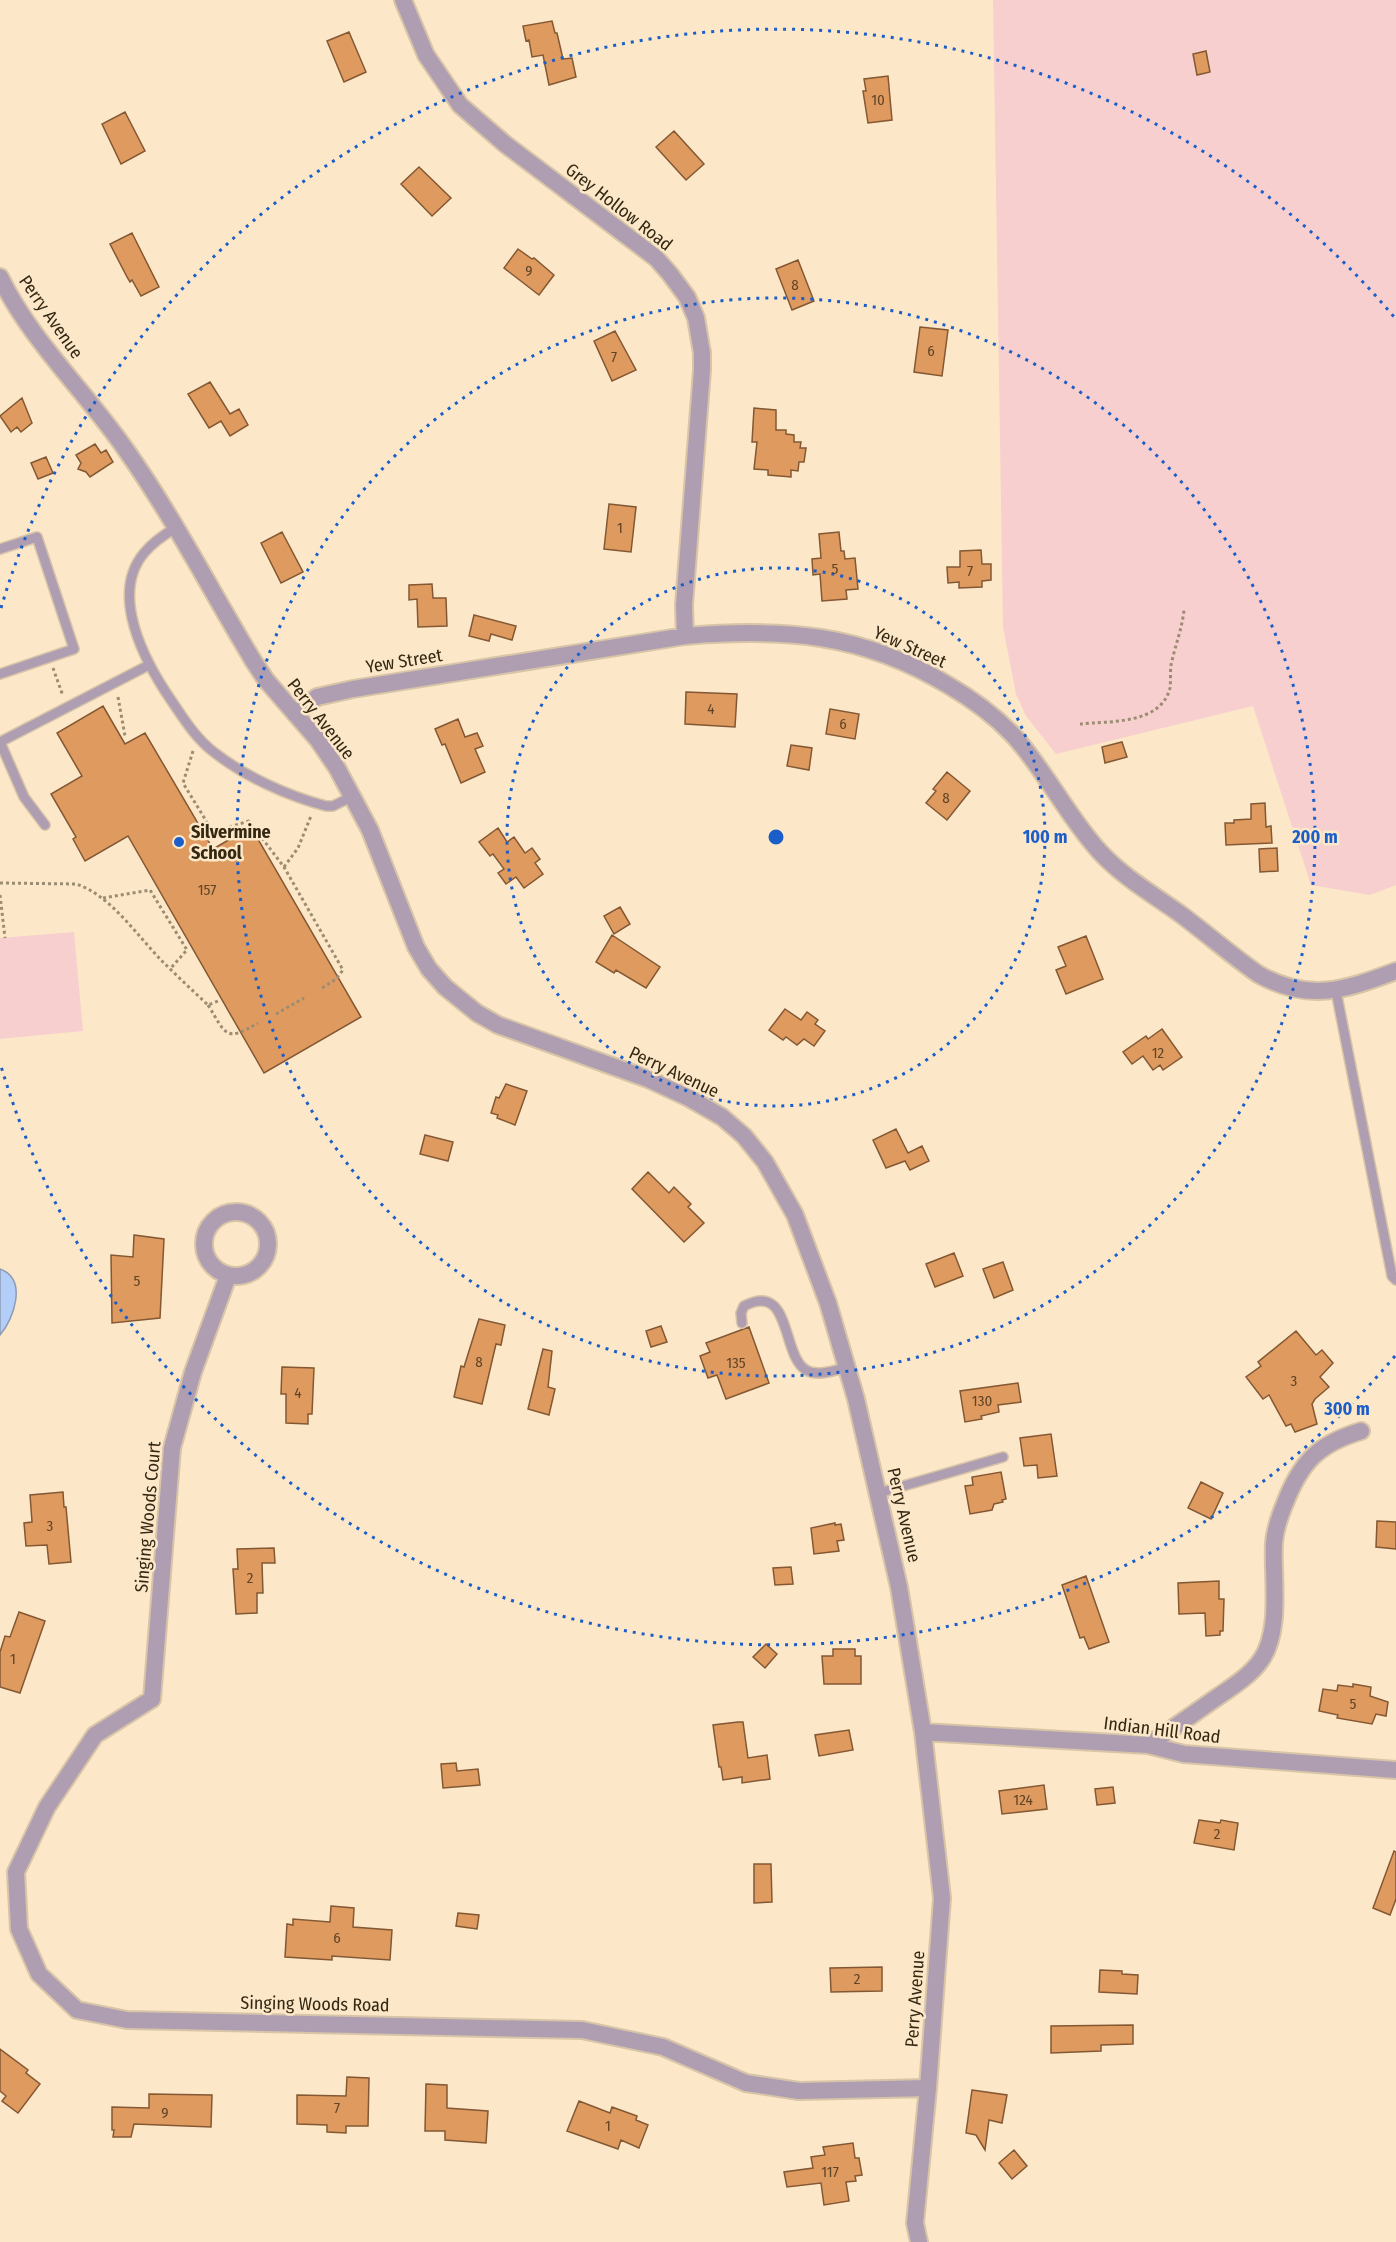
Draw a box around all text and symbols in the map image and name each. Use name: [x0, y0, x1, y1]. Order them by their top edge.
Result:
house number: 10: [871, 91, 885, 109]
street label: Grey Hollow Road: [561, 158, 677, 256]
house number: 9: [525, 262, 533, 280]
street label: Perry Avenue: [14, 271, 88, 363]
house number: 8: [791, 276, 799, 294]
house number: 6: [927, 342, 935, 360]
house number: 7: [611, 348, 617, 366]
house number: 1: [617, 519, 623, 537]
house number: 5: [832, 560, 839, 578]
house number: 7: [967, 562, 973, 580]
street label: Yew Street: [870, 621, 950, 673]
street label: Yew Street: [364, 644, 444, 678]
street label: Perry Avenue: [283, 674, 359, 764]
house number: 4: [707, 700, 715, 718]
house number: 6: [839, 715, 847, 733]
house number: 8: [942, 789, 950, 807]
place label: Silvermine School: [191, 821, 271, 864]
text: 100 m: [1023, 826, 1067, 848]
text: 200 m: [1291, 826, 1338, 848]
centre of rings: [766, 827, 786, 847]
marker: Silvermine School: [172, 835, 186, 849]
house number: 157: [198, 881, 216, 899]
street label: Perry Avenue: [626, 1042, 723, 1102]
house number: 12: [1152, 1044, 1165, 1062]
house number: 5: [134, 1272, 141, 1290]
house number: 8: [475, 1353, 483, 1371]
house number: 135: [726, 1354, 746, 1372]
house number: 3: [1291, 1372, 1298, 1390]
house number: 4: [294, 1384, 302, 1402]
house number: 130: [972, 1392, 992, 1410]
text: 300 m: [1323, 1398, 1370, 1420]
street label: Singing Woods Court: [130, 1440, 166, 1594]
street label: Perry Avenue: [882, 1465, 926, 1565]
house number: 3: [47, 1517, 54, 1535]
house number: 2: [247, 1569, 254, 1587]
house number: 1: [10, 1650, 16, 1668]
house number: 5: [1350, 1695, 1357, 1713]
street label: Indian Hill Road: [1102, 1712, 1222, 1748]
house number: 124: [1013, 1791, 1033, 1809]
house number: 2: [1214, 1825, 1221, 1843]
house number: 6: [333, 1929, 341, 1947]
street label: Perry Avenue: [901, 1950, 929, 2048]
house number: 2: [854, 1970, 861, 1988]
street label: Singing Woods Road: [240, 1992, 390, 2016]
house number: 7: [334, 2099, 340, 2117]
house number: 9: [161, 2104, 169, 2122]
house number: 1: [605, 2117, 611, 2135]
house number: 117: [821, 2163, 839, 2181]

